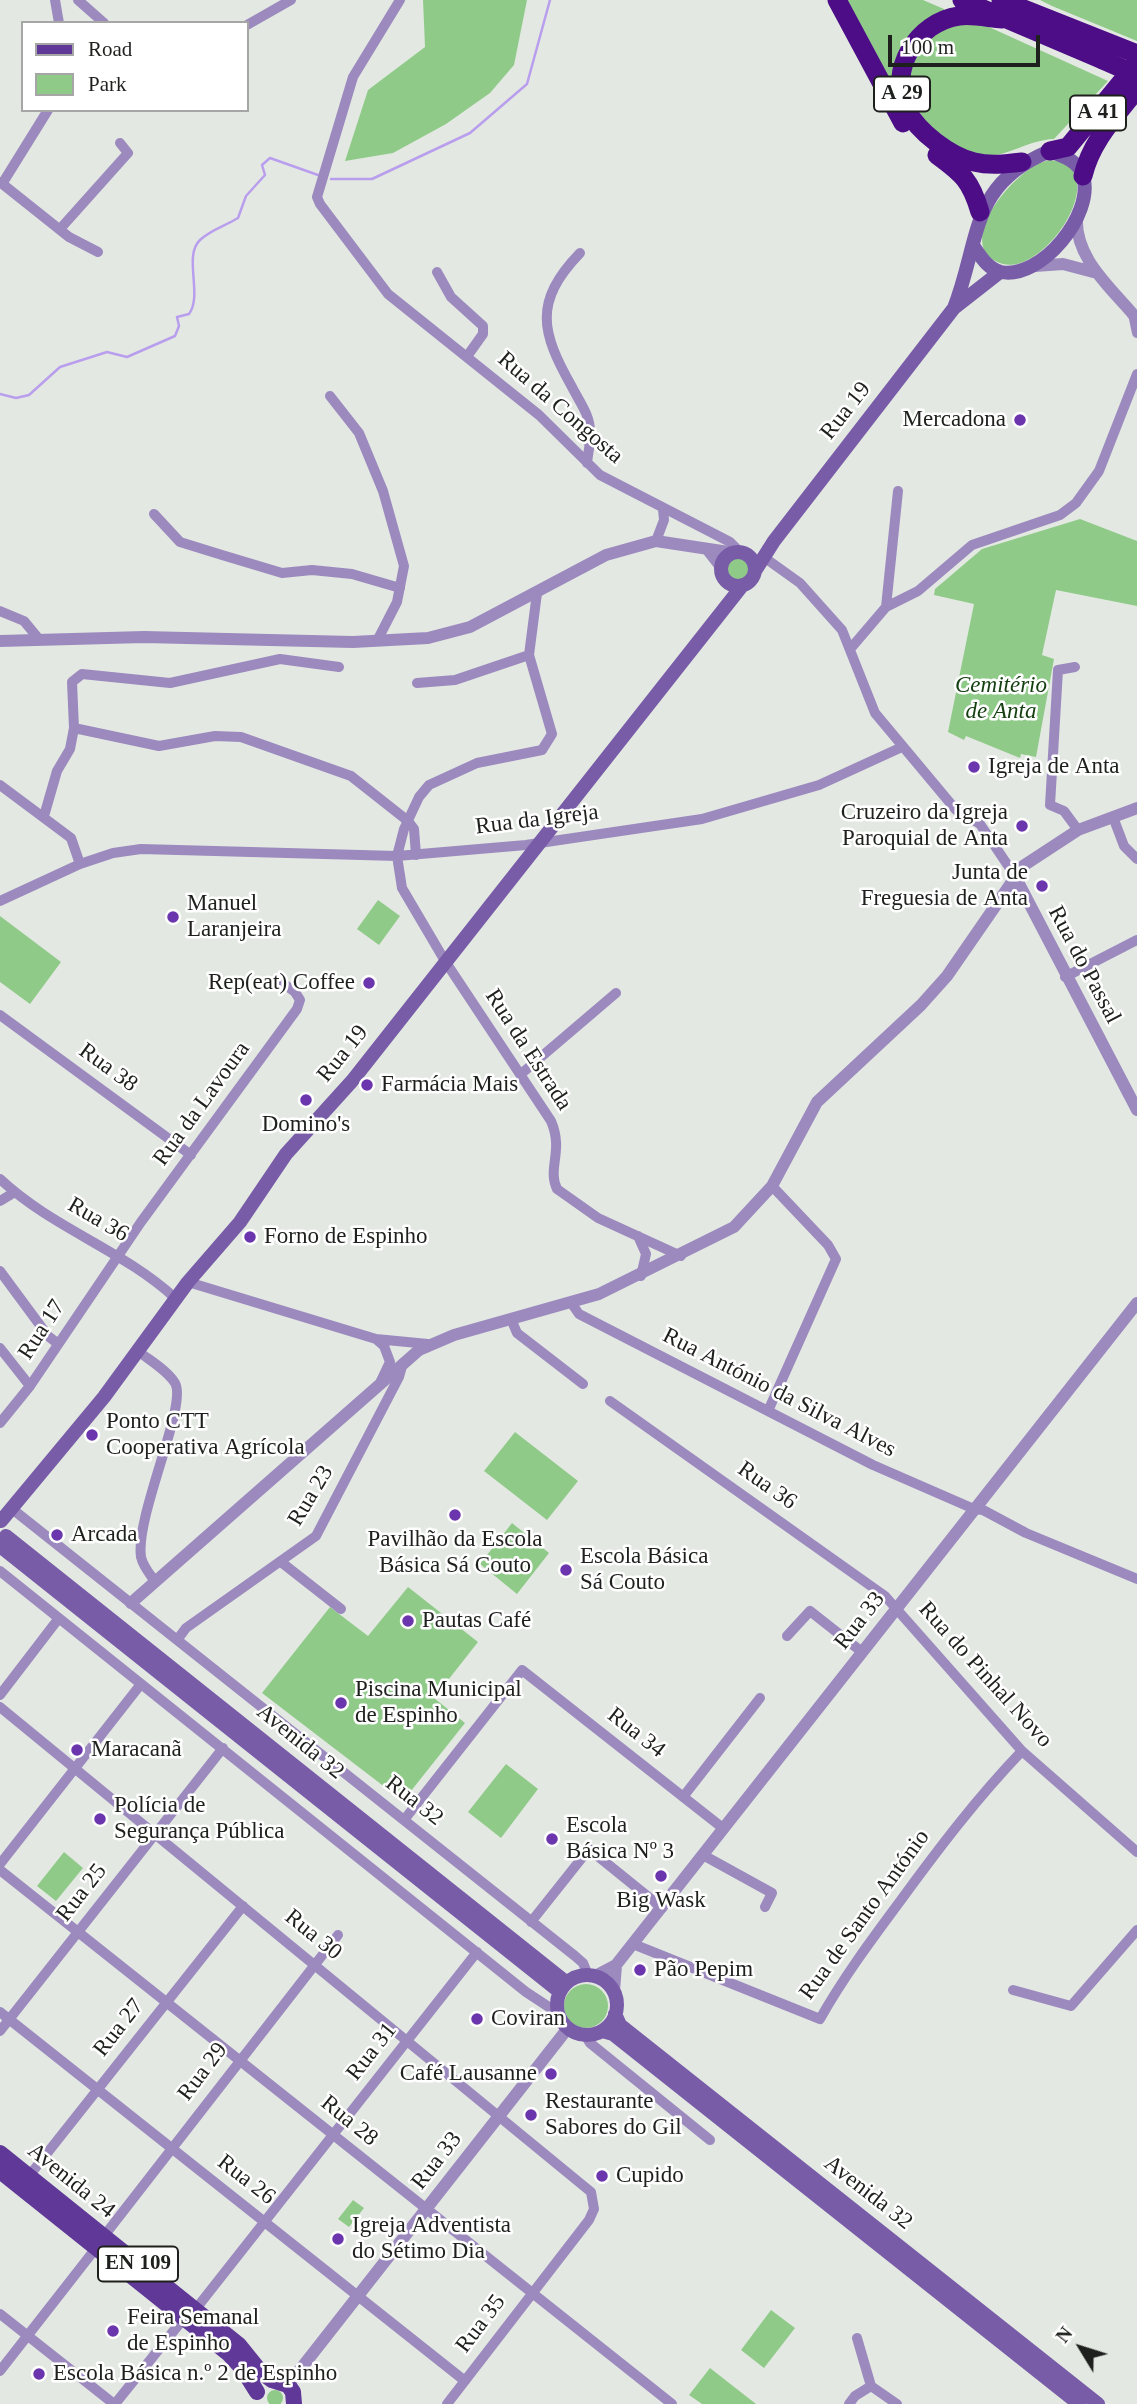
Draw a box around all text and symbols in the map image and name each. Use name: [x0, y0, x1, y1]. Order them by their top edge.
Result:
legend: [21, 21, 248, 112]
scale bar: [892, 21, 1044, 65]
text: 100 m: [901, 35, 954, 59]
text: Road: [88, 37, 132, 61]
text: Park: [88, 72, 127, 96]
road number: A 29: [874, 76, 930, 112]
road number: A 41: [1070, 96, 1126, 130]
street label: Rua da Congosta: [492, 346, 628, 470]
street label: Rua 19: [815, 377, 877, 445]
place label: Mercadona: [903, 406, 1006, 434]
marker: Mercadona: [1012, 412, 1028, 428]
park label: Cemitério de Anta: [955, 672, 1047, 726]
place label: Igreja de Anta: [988, 753, 1120, 781]
marker: Igreja de Anta: [966, 759, 982, 775]
street label: Rua da Igreja: [474, 799, 600, 841]
place label: Cruzeiro da Igreja Paroquial de Anta: [841, 799, 1008, 853]
marker: Cruzeiro da Igreja Paroquial de Anta: [1014, 818, 1030, 834]
place label: Junta de Freguesia de Anta: [861, 859, 1028, 913]
marker: Junta de Freguesia de Anta: [1034, 878, 1050, 894]
place label: Manuel Laranjeira: [187, 890, 281, 944]
street label: Rua do Passal: [1042, 902, 1126, 1028]
marker: Manuel Laranjeira: [165, 909, 181, 925]
place label: Rep(eat) Coffee: [208, 969, 355, 997]
marker: Rep(eat) Coffee: [361, 975, 377, 991]
street label: Rua da Estrada: [479, 984, 577, 1116]
street label: Rua 19: [312, 1020, 374, 1088]
street label: Rua da Lavoura: [148, 1036, 256, 1172]
street label: Rua 38: [73, 1037, 143, 1099]
place label: Farmácia Mais: [381, 1071, 518, 1099]
marker: Farmácia Mais: [359, 1077, 375, 1093]
marker: Domino's: [298, 1092, 314, 1108]
place label: Domino's: [262, 1111, 350, 1139]
street label: Rua 36: [63, 1192, 133, 1248]
place label: Forno de Espinho: [264, 1223, 428, 1251]
marker: Forno de Espinho: [242, 1229, 258, 1245]
street label: Rua 17: [13, 1295, 71, 1365]
street label: Rua António da Silva Alves: [658, 1322, 900, 1464]
place label: Ponto CTT Cooperativa Agrícola: [106, 1408, 305, 1462]
marker: Ponto CTT Cooperativa Agrícola: [84, 1427, 100, 1443]
street label: Rua 36: [732, 1456, 802, 1516]
street label: Rua 23: [282, 1461, 340, 1531]
marker: Pavilhão da Escola Básica Sá Couto: [447, 1507, 463, 1523]
place label: Arcada: [71, 1521, 137, 1549]
place label: Pavilhão da Escola Básica Sá Couto: [367, 1526, 543, 1580]
marker: Arcada: [49, 1527, 65, 1543]
place label: Escola Básica Sá Couto: [580, 1543, 708, 1597]
marker: Escola Básica Sá Couto: [558, 1562, 574, 1578]
street label: Rua 33: [829, 1587, 891, 1655]
street label: Rua do Pinhal Novo: [912, 1596, 1058, 1754]
place label: Pautas Café: [422, 1607, 531, 1635]
marker: Pautas Café: [400, 1613, 416, 1629]
place label: Piscina Municipal de Espinho: [355, 1676, 522, 1730]
marker: Piscina Municipal de Espinho: [333, 1695, 349, 1711]
street label: Avenida 32: [251, 1698, 349, 1786]
street label: Rua 34: [602, 1702, 670, 1764]
place label: Maracanã: [91, 1736, 182, 1764]
marker: Maracanã: [69, 1742, 85, 1758]
street label: Rua 32: [380, 1770, 448, 1832]
place label: Polícia de Segurança Pública: [114, 1792, 285, 1846]
marker: Polícia de Segurança Pública: [92, 1811, 108, 1827]
place label: Escola Básica Nº 3: [566, 1812, 674, 1866]
street label: Rua de Santo António: [794, 1824, 936, 2006]
marker: Escola Básica Nº 3: [544, 1831, 560, 1847]
street label: Rua 25: [51, 1859, 113, 1927]
marker: Big Wask: [653, 1868, 669, 1884]
place label: Big Wask: [616, 1887, 706, 1915]
street label: Rua 30: [279, 1904, 347, 1966]
place label: Pão Pepim: [654, 1956, 753, 1984]
marker: Pão Pepim: [632, 1962, 648, 1978]
street label: Rua 27: [88, 1994, 150, 2062]
place label: Coviran: [491, 2005, 565, 2033]
marker: Coviran: [469, 2011, 485, 2027]
street label: Rua 31: [341, 2018, 403, 2086]
street label: Rua 29: [172, 2037, 234, 2107]
place label: Café Lausanne: [400, 2060, 537, 2088]
marker: Café Lausanne: [543, 2066, 559, 2082]
place label: Restaurante Sabores do Gil: [545, 2088, 682, 2142]
street label: Rua 28: [315, 2090, 383, 2152]
marker: Restaurante Sabores do Gil: [523, 2107, 539, 2123]
street label: Rua 33: [406, 2127, 468, 2195]
street label: Avenida 24: [22, 2137, 120, 2225]
street label: Rua 26: [212, 2149, 280, 2211]
street label: Avenida 32: [818, 2150, 918, 2236]
place label: Cupido: [616, 2162, 684, 2190]
marker: Cupido: [594, 2168, 610, 2184]
place label: Igreja Adventista do Sétimo Dia: [352, 2212, 511, 2266]
marker: Igreja Adventista do Sétimo Dia: [330, 2231, 346, 2247]
road number: EN 109: [98, 2246, 178, 2282]
street label: Rua 35: [450, 2289, 512, 2359]
place label: Feira Semanal de Espinho: [127, 2304, 259, 2358]
north arrow: [1046, 2313, 1116, 2383]
marker: Feira Semanal de Espinho: [105, 2323, 121, 2339]
text: N: [1052, 2323, 1077, 2347]
place label: Escola Básica n.º 2 de Espinho: [53, 2360, 337, 2388]
marker: Escola Básica n.º 2 de Espinho: [31, 2366, 47, 2382]

